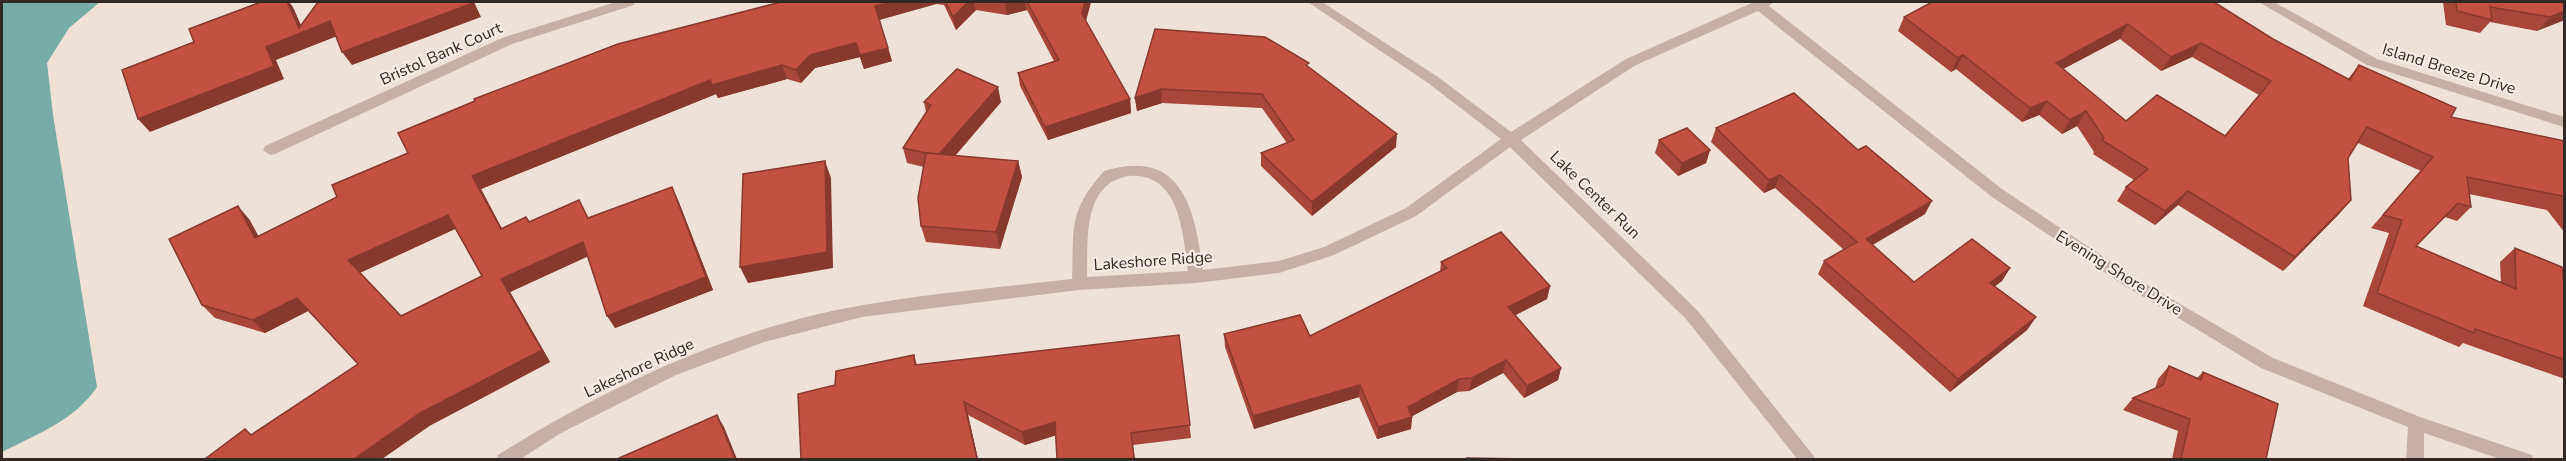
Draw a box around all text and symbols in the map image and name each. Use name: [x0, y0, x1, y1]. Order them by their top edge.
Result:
street label: Bristol Bank Court: [376, 17, 506, 91]
street label: Island Breeze Drive: [2379, 38, 2519, 100]
street label: Lake Center Run: [1545, 146, 1645, 244]
street label: Evening Shore Drive: [2052, 225, 2186, 321]
street label: Lakeshore Ridge: [1093, 246, 1213, 276]
street label: Lakeshore Ridge: [580, 333, 698, 403]

